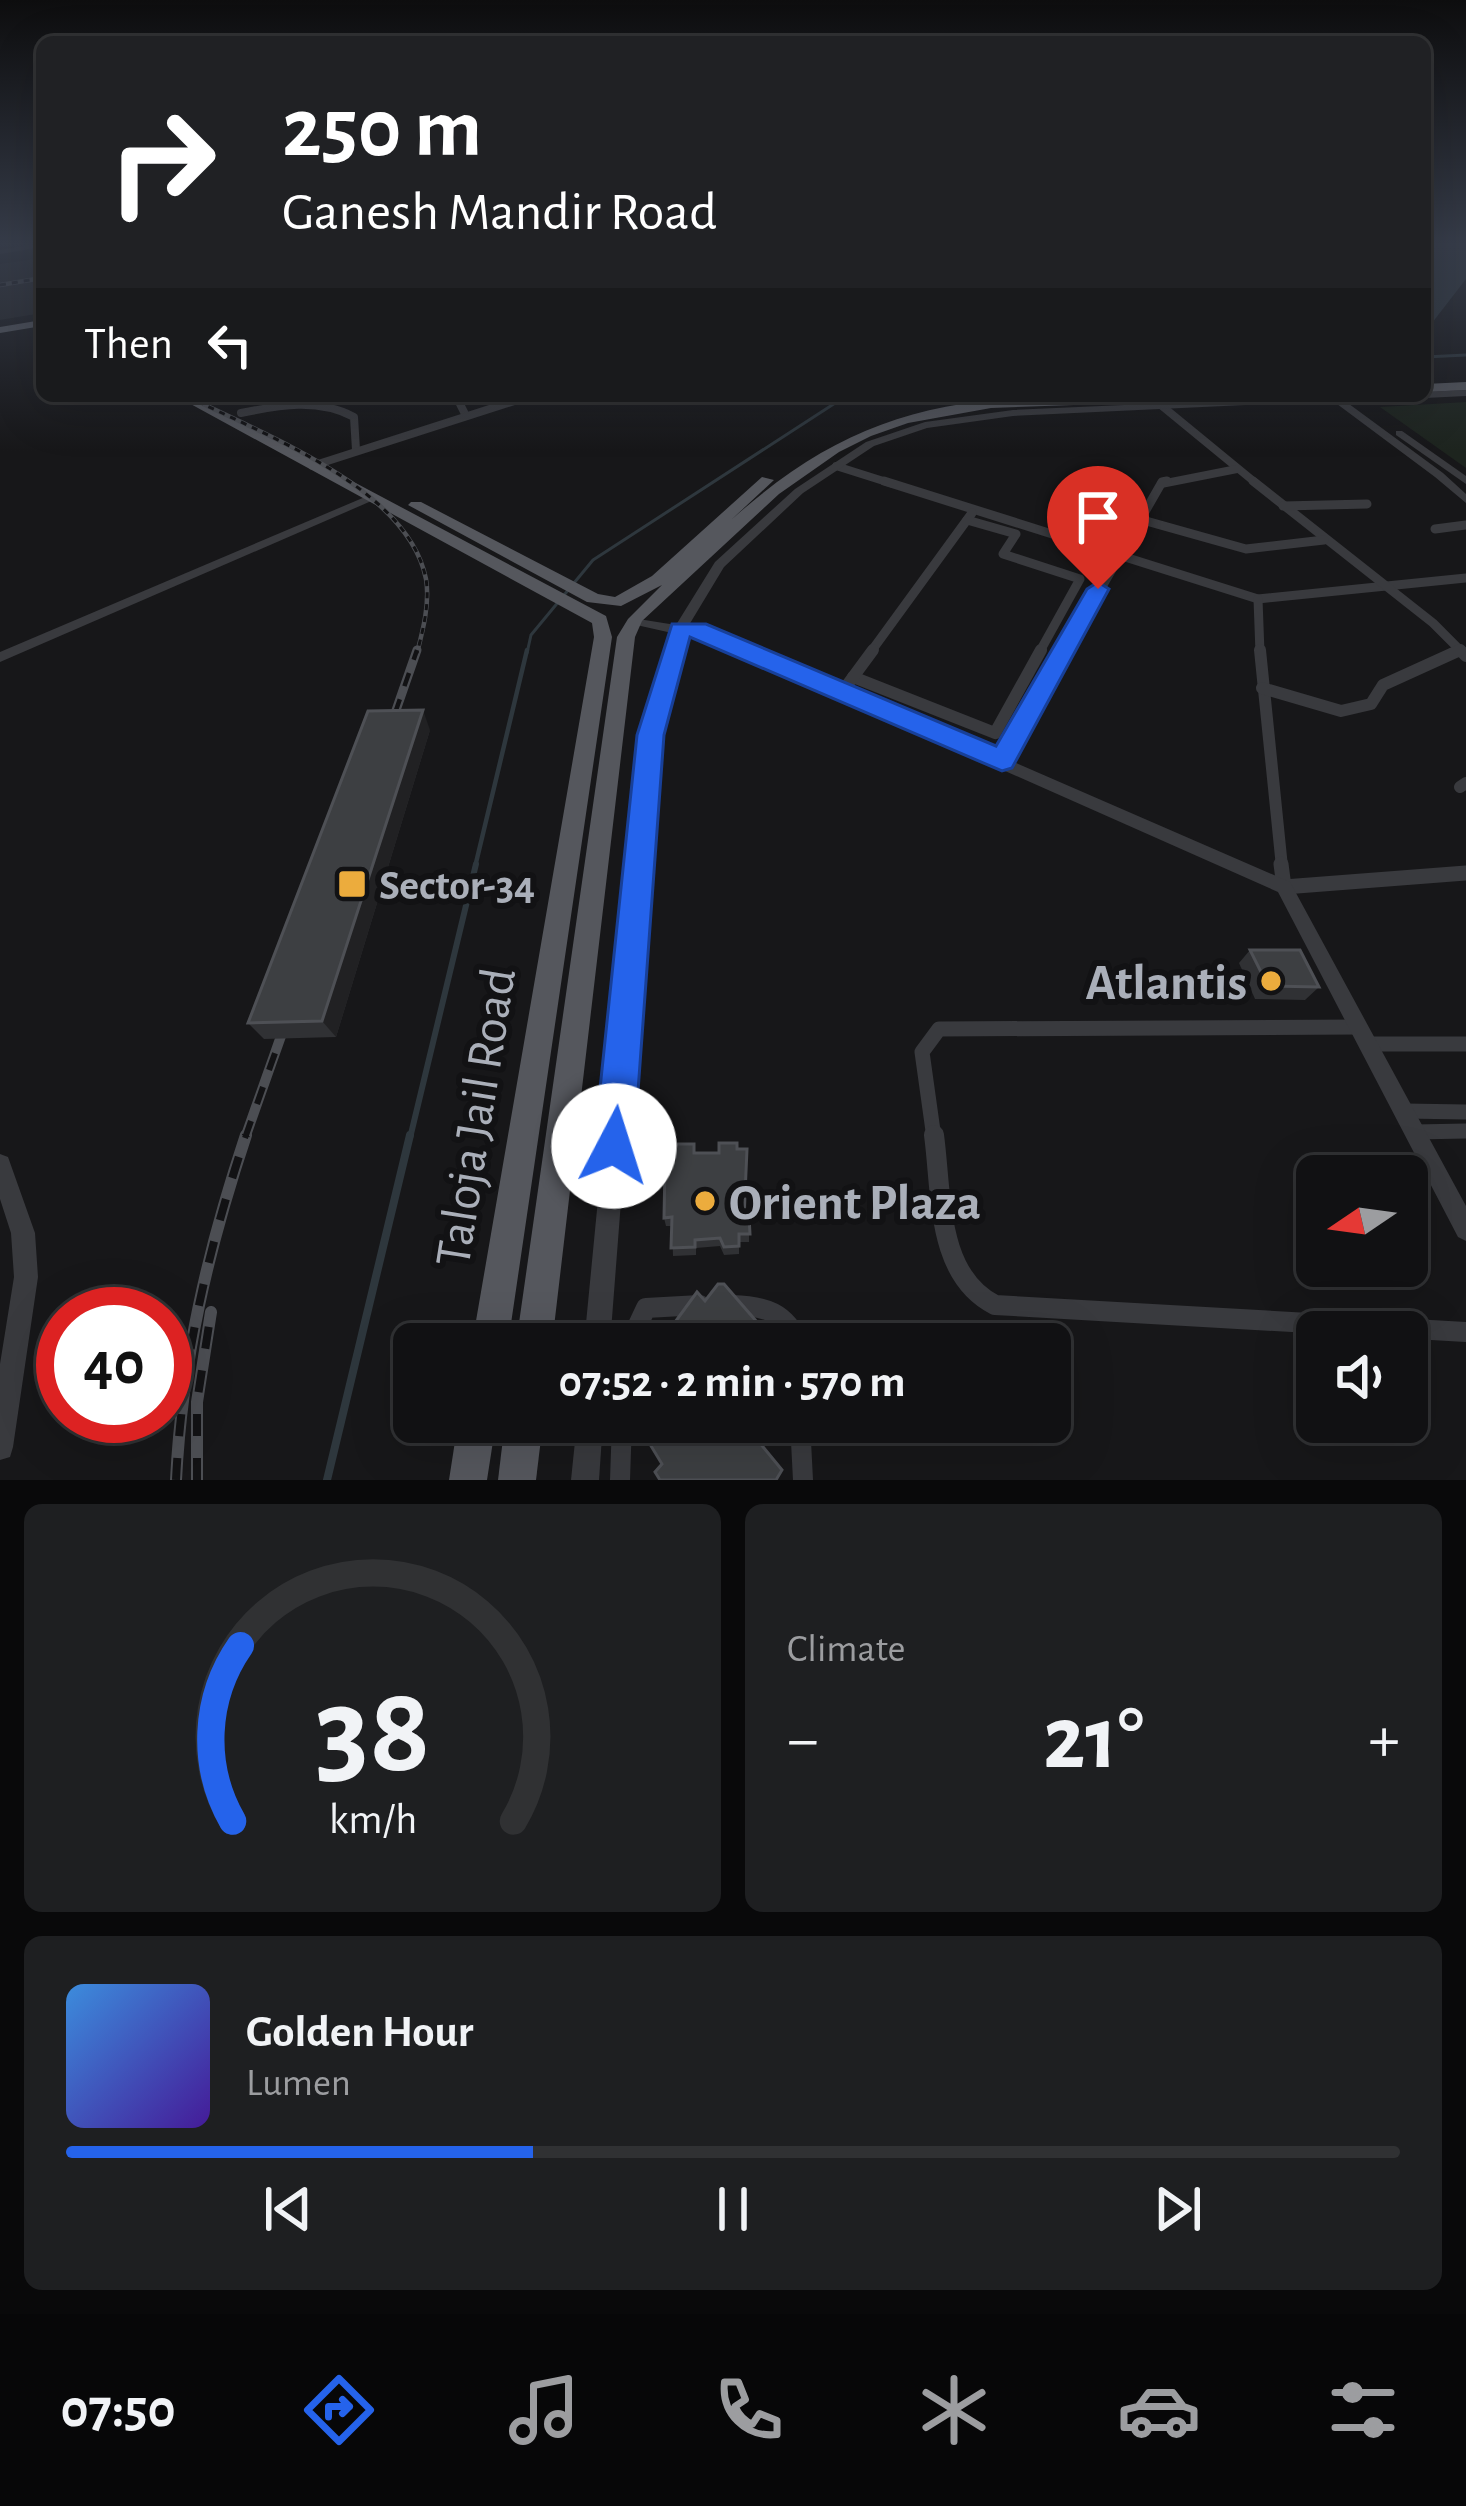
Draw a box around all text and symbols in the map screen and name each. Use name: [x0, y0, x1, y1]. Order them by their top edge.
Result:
icon: right: [84, 84, 240, 240]
text: 250 m: [282, 88, 482, 172]
text: Ganesh Mandir Road: [282, 186, 717, 240]
icon: left: [197, 312, 263, 378]
text: Then: [84, 322, 173, 367]
pin: [1047, 466, 1149, 589]
icon: arrive: [1065, 484, 1131, 550]
place label: Sector-34: [379, 865, 535, 907]
marker: Sector-34: [336, 868, 368, 900]
place label: Atlantis: [1085, 958, 1247, 1009]
street label: Taloja Jail Road: [428, 965, 525, 1270]
marker: Atlantis: [1258, 968, 1284, 994]
position arrow: [551, 1083, 677, 1209]
north arrow: [1296, 1155, 1428, 1287]
map controls: [1296, 1155, 1428, 1443]
place label: Orient Plaza: [729, 1178, 981, 1229]
marker: Orient Plaza: [692, 1188, 718, 1214]
speed limit sign: 40: [36, 1287, 192, 1443]
button: sound: [1296, 1311, 1428, 1443]
text: 07:52 · 2 min · 570 m: [559, 1360, 905, 1405]
text: Climate: [787, 1630, 905, 1669]
text: 38: [315, 1670, 430, 1795]
text: 21°: [1043, 1695, 1144, 1785]
text: −: [787, 1707, 819, 1773]
text: +: [1368, 1707, 1400, 1773]
text: km/h: [328, 1799, 417, 1842]
text: Golden Hour: [246, 2010, 473, 2055]
text: Lumen: [246, 2064, 351, 2103]
icon: previous: [255, 2176, 321, 2242]
icon: pause: [700, 2176, 766, 2242]
icon: next: [1145, 2176, 1211, 2242]
icon: directions: [297, 2368, 381, 2452]
icon: music: [502, 2368, 586, 2452]
icon: phone: [707, 2368, 791, 2452]
icon: climate: [912, 2368, 996, 2452]
icon: car: [1117, 2368, 1201, 2452]
icon: filters: [1321, 2368, 1405, 2452]
text: 07:50: [60, 2383, 176, 2437]

